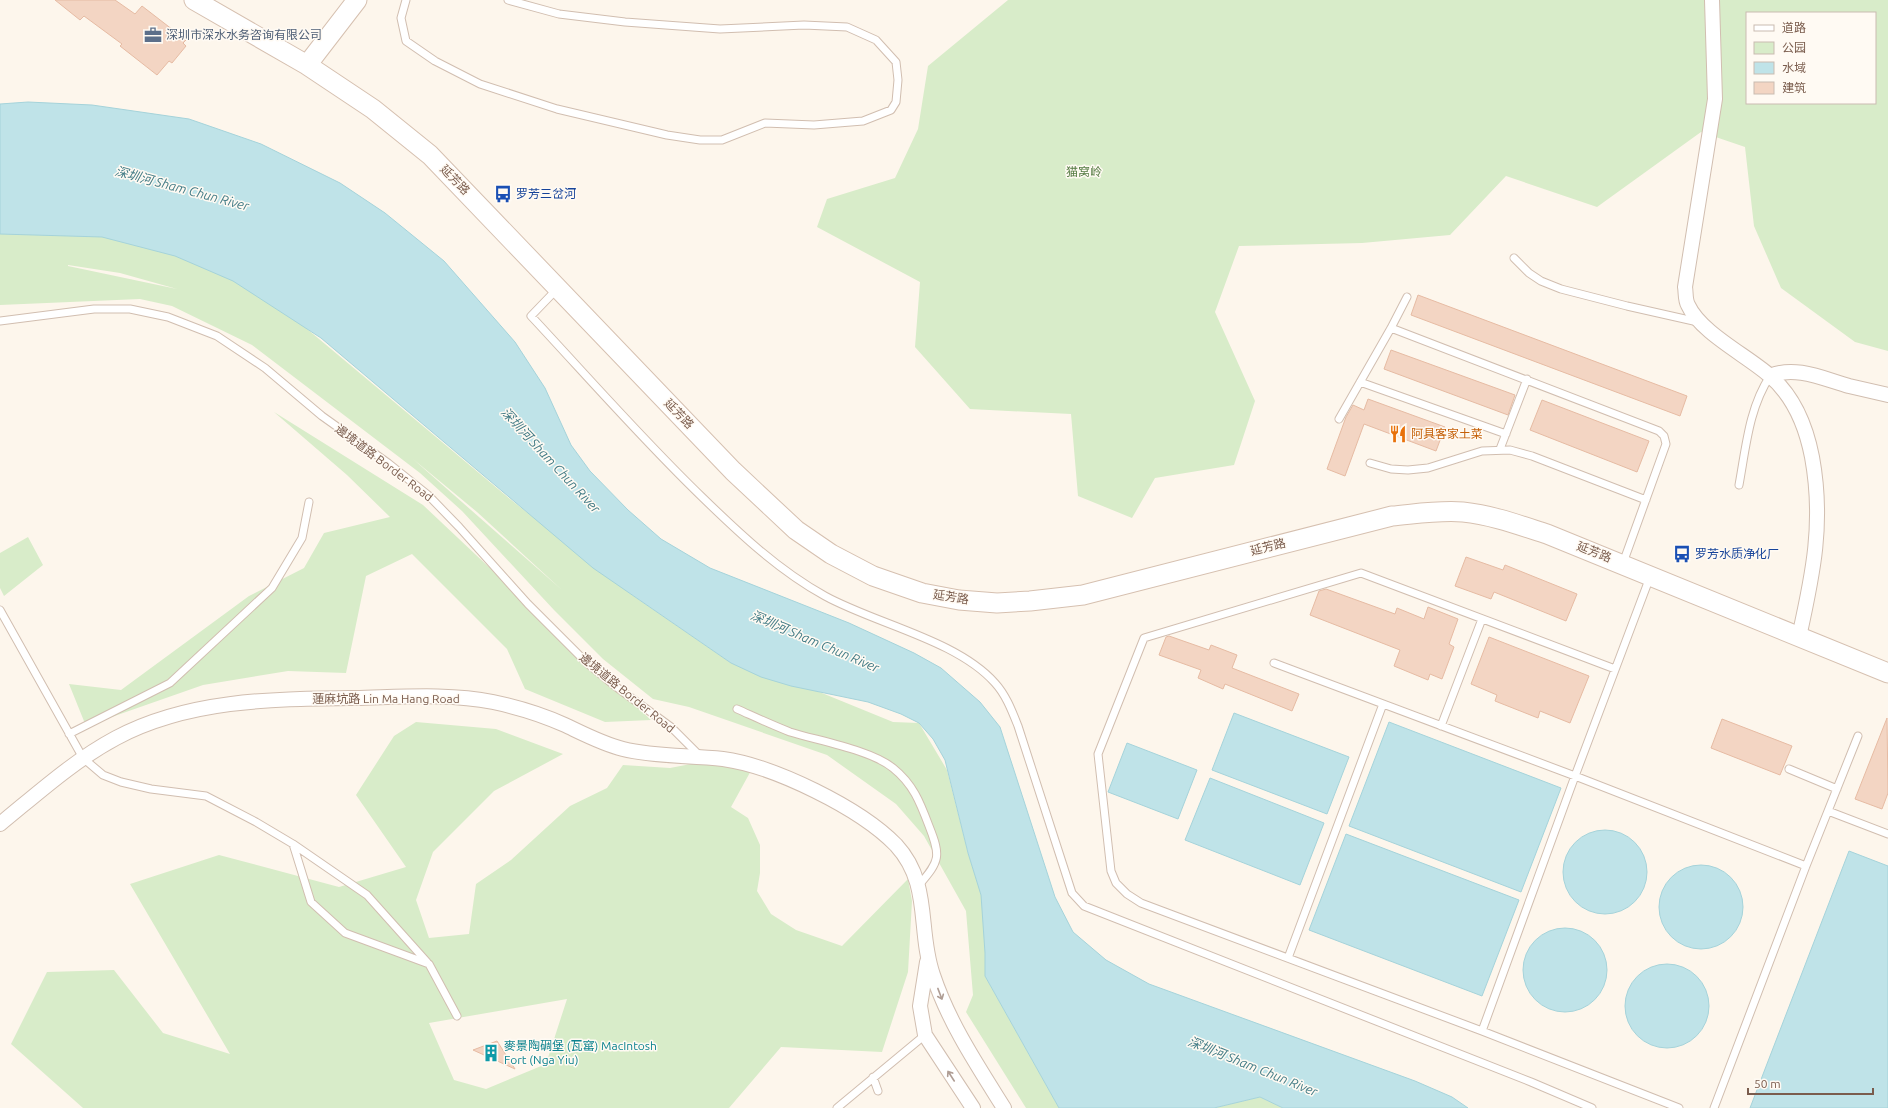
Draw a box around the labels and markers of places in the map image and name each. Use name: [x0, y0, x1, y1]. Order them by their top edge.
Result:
office icon: 深圳市深水水务咨询有限公司: [143, 25, 163, 45]
place label: 深圳市深水水务咨询有限公司: [166, 28, 322, 41]
bus stop icon: 罗芳三岔河: [493, 184, 513, 204]
place label: 罗芳三岔河: [516, 187, 576, 200]
restaurant icon: 阿具客家土菜: [1388, 424, 1408, 444]
place label: 阿具客家土菜: [1411, 427, 1483, 440]
bus stop icon: 罗芳水质净化厂: [1672, 544, 1692, 564]
place label: 罗芳水质净化厂: [1695, 547, 1779, 560]
place label: 麥景陶碉堡 (瓦窰) MacIntosh Fort (Nga Yiu): [504, 1039, 657, 1067]
building icon: 麥景陶碉堡 (瓦窰) MacIntosh Fort (Nga Yiu): [481, 1043, 501, 1063]

